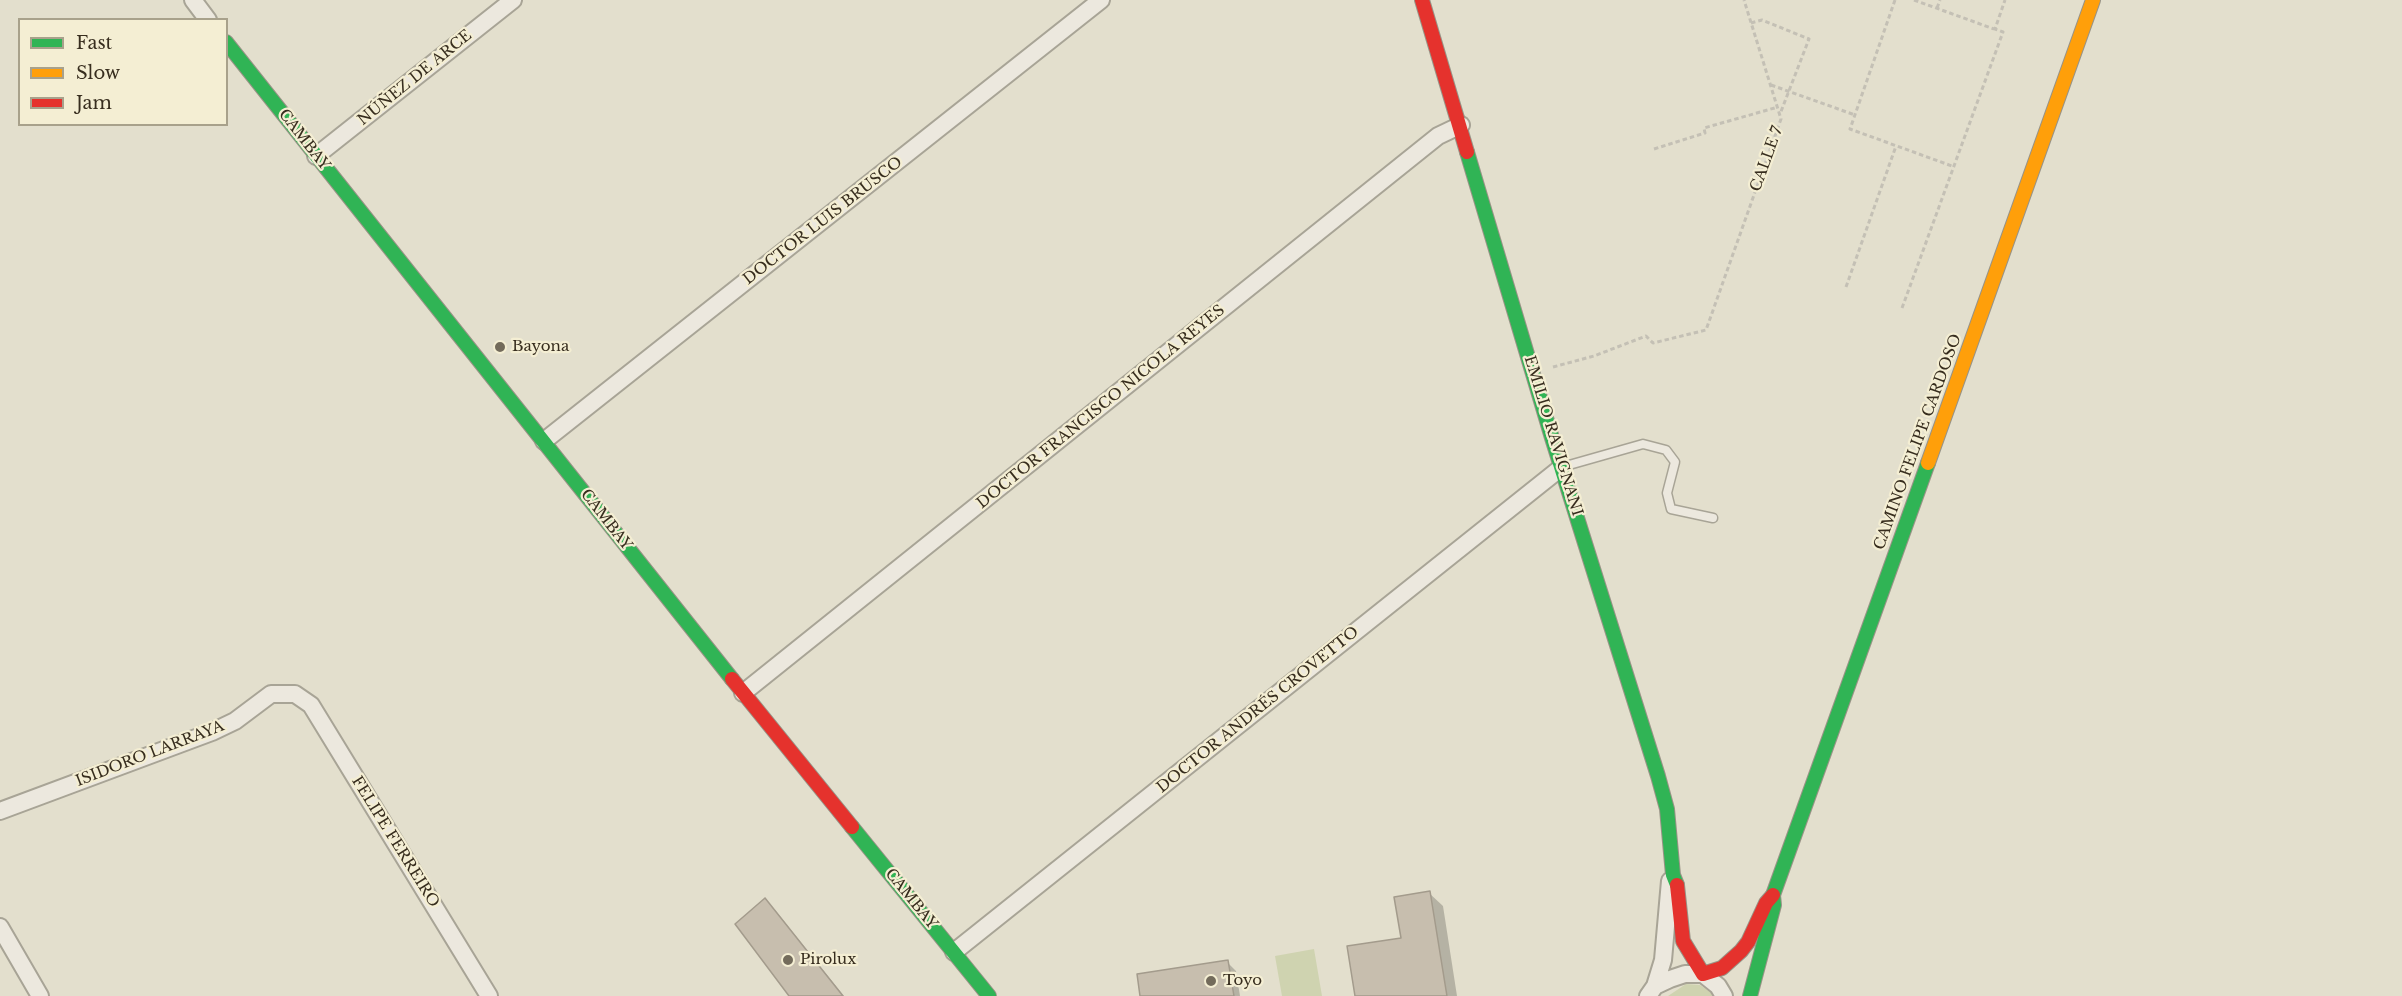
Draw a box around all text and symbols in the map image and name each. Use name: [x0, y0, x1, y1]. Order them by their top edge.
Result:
legend: [18, 18, 228, 126]
street label: NÚÑEZ DE ARCE: [355, 27, 475, 129]
text: Fast: [76, 32, 112, 54]
text: Slow: [76, 62, 120, 84]
text: Jam: [76, 92, 112, 114]
street label: CAMBAY: [274, 106, 334, 174]
street label: CALLE 7: [1747, 124, 1787, 194]
street label: DOCTOR LUIS BRUSCO: [740, 153, 906, 289]
street label: DOCTOR FRANCISCO NICOLA REYES: [974, 301, 1228, 513]
street label: CAMINO FELIPE CARDOSO: [1870, 332, 1966, 552]
place label: Bayona: [512, 338, 569, 356]
marker: Bayona: [493, 340, 507, 354]
street label: EMILIO RAVIGNANI: [1520, 354, 1586, 518]
street label: CAMBAY: [576, 486, 636, 554]
street label: DOCTOR ANDRÉS CROVETTO: [1153, 623, 1363, 797]
street label: ISIDORO LARRAYA: [73, 717, 227, 791]
street label: FELIPE FERREIRO: [347, 773, 443, 911]
street label: CAMBAY: [881, 865, 941, 933]
place label: Pirolux: [800, 951, 856, 969]
marker: Pirolux: [781, 953, 795, 967]
place label: Toyo: [1223, 972, 1262, 990]
marker: Toyo: [1204, 974, 1218, 988]

